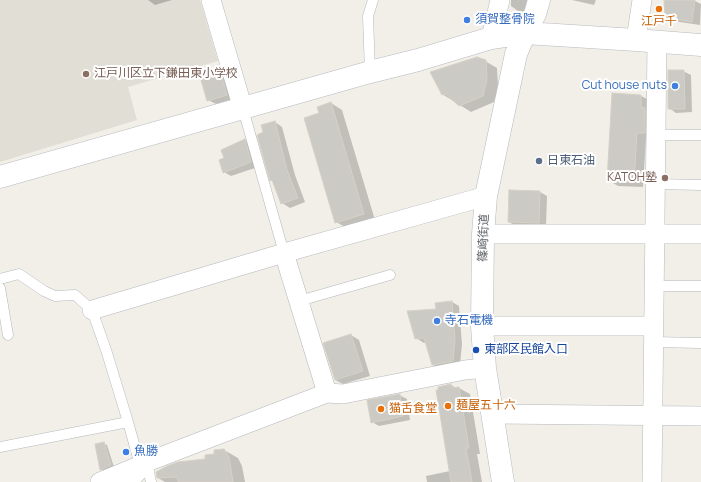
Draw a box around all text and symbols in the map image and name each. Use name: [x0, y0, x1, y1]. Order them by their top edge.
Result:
marker: 江戸千: [654, 4, 664, 14]
place label: 須賀整骨院: [475, 13, 535, 27]
marker: 須賀整骨院: [462, 15, 472, 25]
place label: 江戸千: [641, 15, 677, 29]
place label: 江戸川区立下鎌田東小学校: [94, 67, 238, 81]
marker: 江戸川区立下鎌田東小学校: [81, 69, 91, 79]
place label: Cut house nuts: [582, 79, 667, 93]
marker: Cut house nuts: [670, 81, 680, 91]
place label: 日東石油: [547, 154, 595, 168]
marker: 日東石油: [534, 156, 544, 166]
place label: KATOH塾: [607, 171, 657, 185]
marker: KATOH塾: [660, 173, 670, 183]
street label: 篠崎街道: [476, 214, 492, 262]
place label: 寺石電機: [445, 314, 493, 328]
marker: 寺石電機: [432, 316, 442, 326]
place label: 東部区民館入口: [484, 343, 568, 357]
marker: 東部区民館入口: [471, 345, 481, 355]
place label: 麺屋五十六: [456, 399, 516, 413]
marker: 麺屋五十六: [443, 401, 453, 411]
place label: 猫舌食堂: [389, 402, 437, 416]
marker: 猫舌食堂: [376, 404, 386, 414]
place label: 魚勝: [134, 445, 158, 459]
marker: 魚勝: [121, 447, 131, 457]

